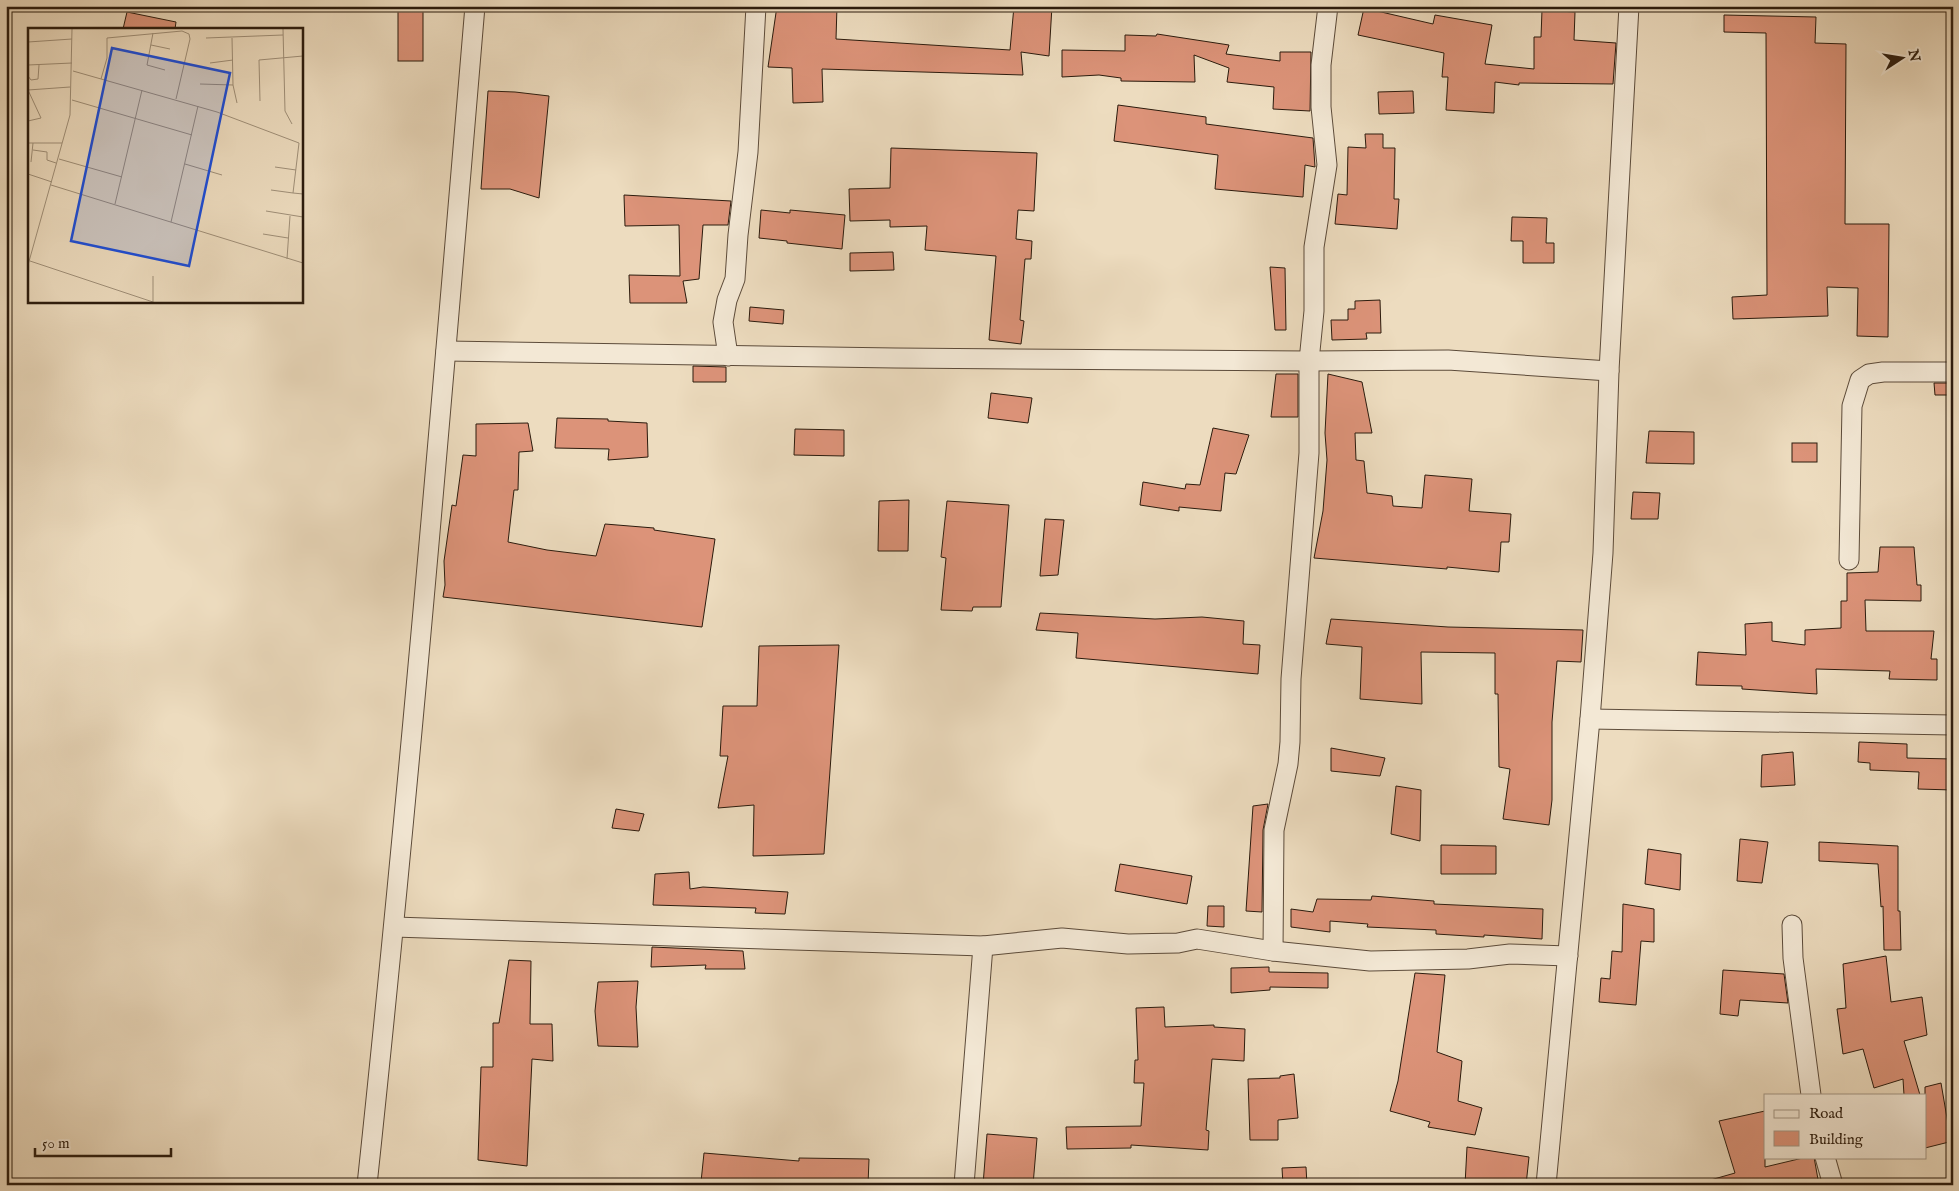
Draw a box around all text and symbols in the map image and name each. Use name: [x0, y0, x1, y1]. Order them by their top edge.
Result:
inset map: [28, 28, 302, 302]
north arrow: [1876, 32, 1926, 82]
text: N: [1903, 47, 1924, 63]
legend: [1764, 1094, 1926, 1158]
text: Road: [1809, 1104, 1844, 1123]
scale bar: [35, 1126, 171, 1158]
text: Building: [1809, 1130, 1864, 1149]
text: 50 m: [42, 1134, 70, 1153]

